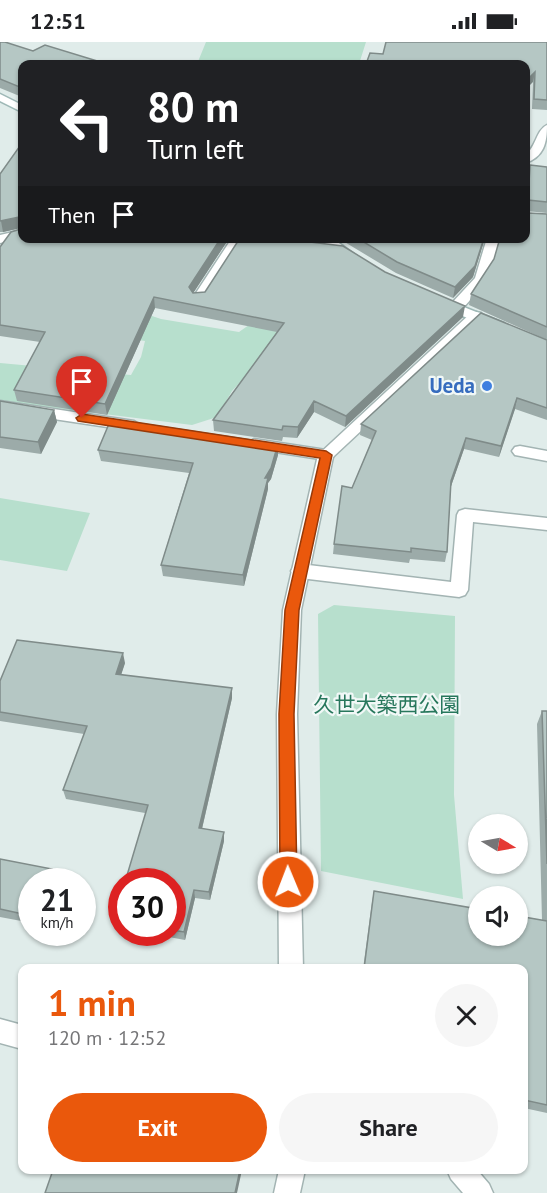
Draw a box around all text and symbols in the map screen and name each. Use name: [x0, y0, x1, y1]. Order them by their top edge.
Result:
text: 12:51: [30, 7, 86, 35]
text: 80 m: [147, 79, 239, 134]
icon: left: [48, 84, 126, 162]
text: Turn left: [147, 132, 244, 166]
icon: arrive: [107, 198, 140, 231]
text: Then: [48, 201, 95, 229]
pin: [56, 356, 107, 418]
icon: arrive: [65, 365, 98, 398]
place label: Ueda: [429, 372, 475, 399]
marker: Ueda: [480, 379, 494, 393]
park label: 久世大築西公園: [314, 691, 461, 718]
north arrow: [468, 814, 528, 874]
map controls: [468, 814, 528, 946]
position arrow: [256, 850, 320, 914]
speed limit sign: 30: [108, 868, 186, 946]
text: 21: [40, 880, 74, 919]
button: sound: [468, 886, 528, 946]
text: km/h: [41, 913, 73, 932]
text: 1 min: [48, 979, 136, 1026]
button: close: [435, 984, 498, 1047]
text: 120 m · 12:52: [48, 1025, 166, 1051]
button: Exit: [48, 1093, 267, 1162]
button: Share: [279, 1093, 498, 1162]

